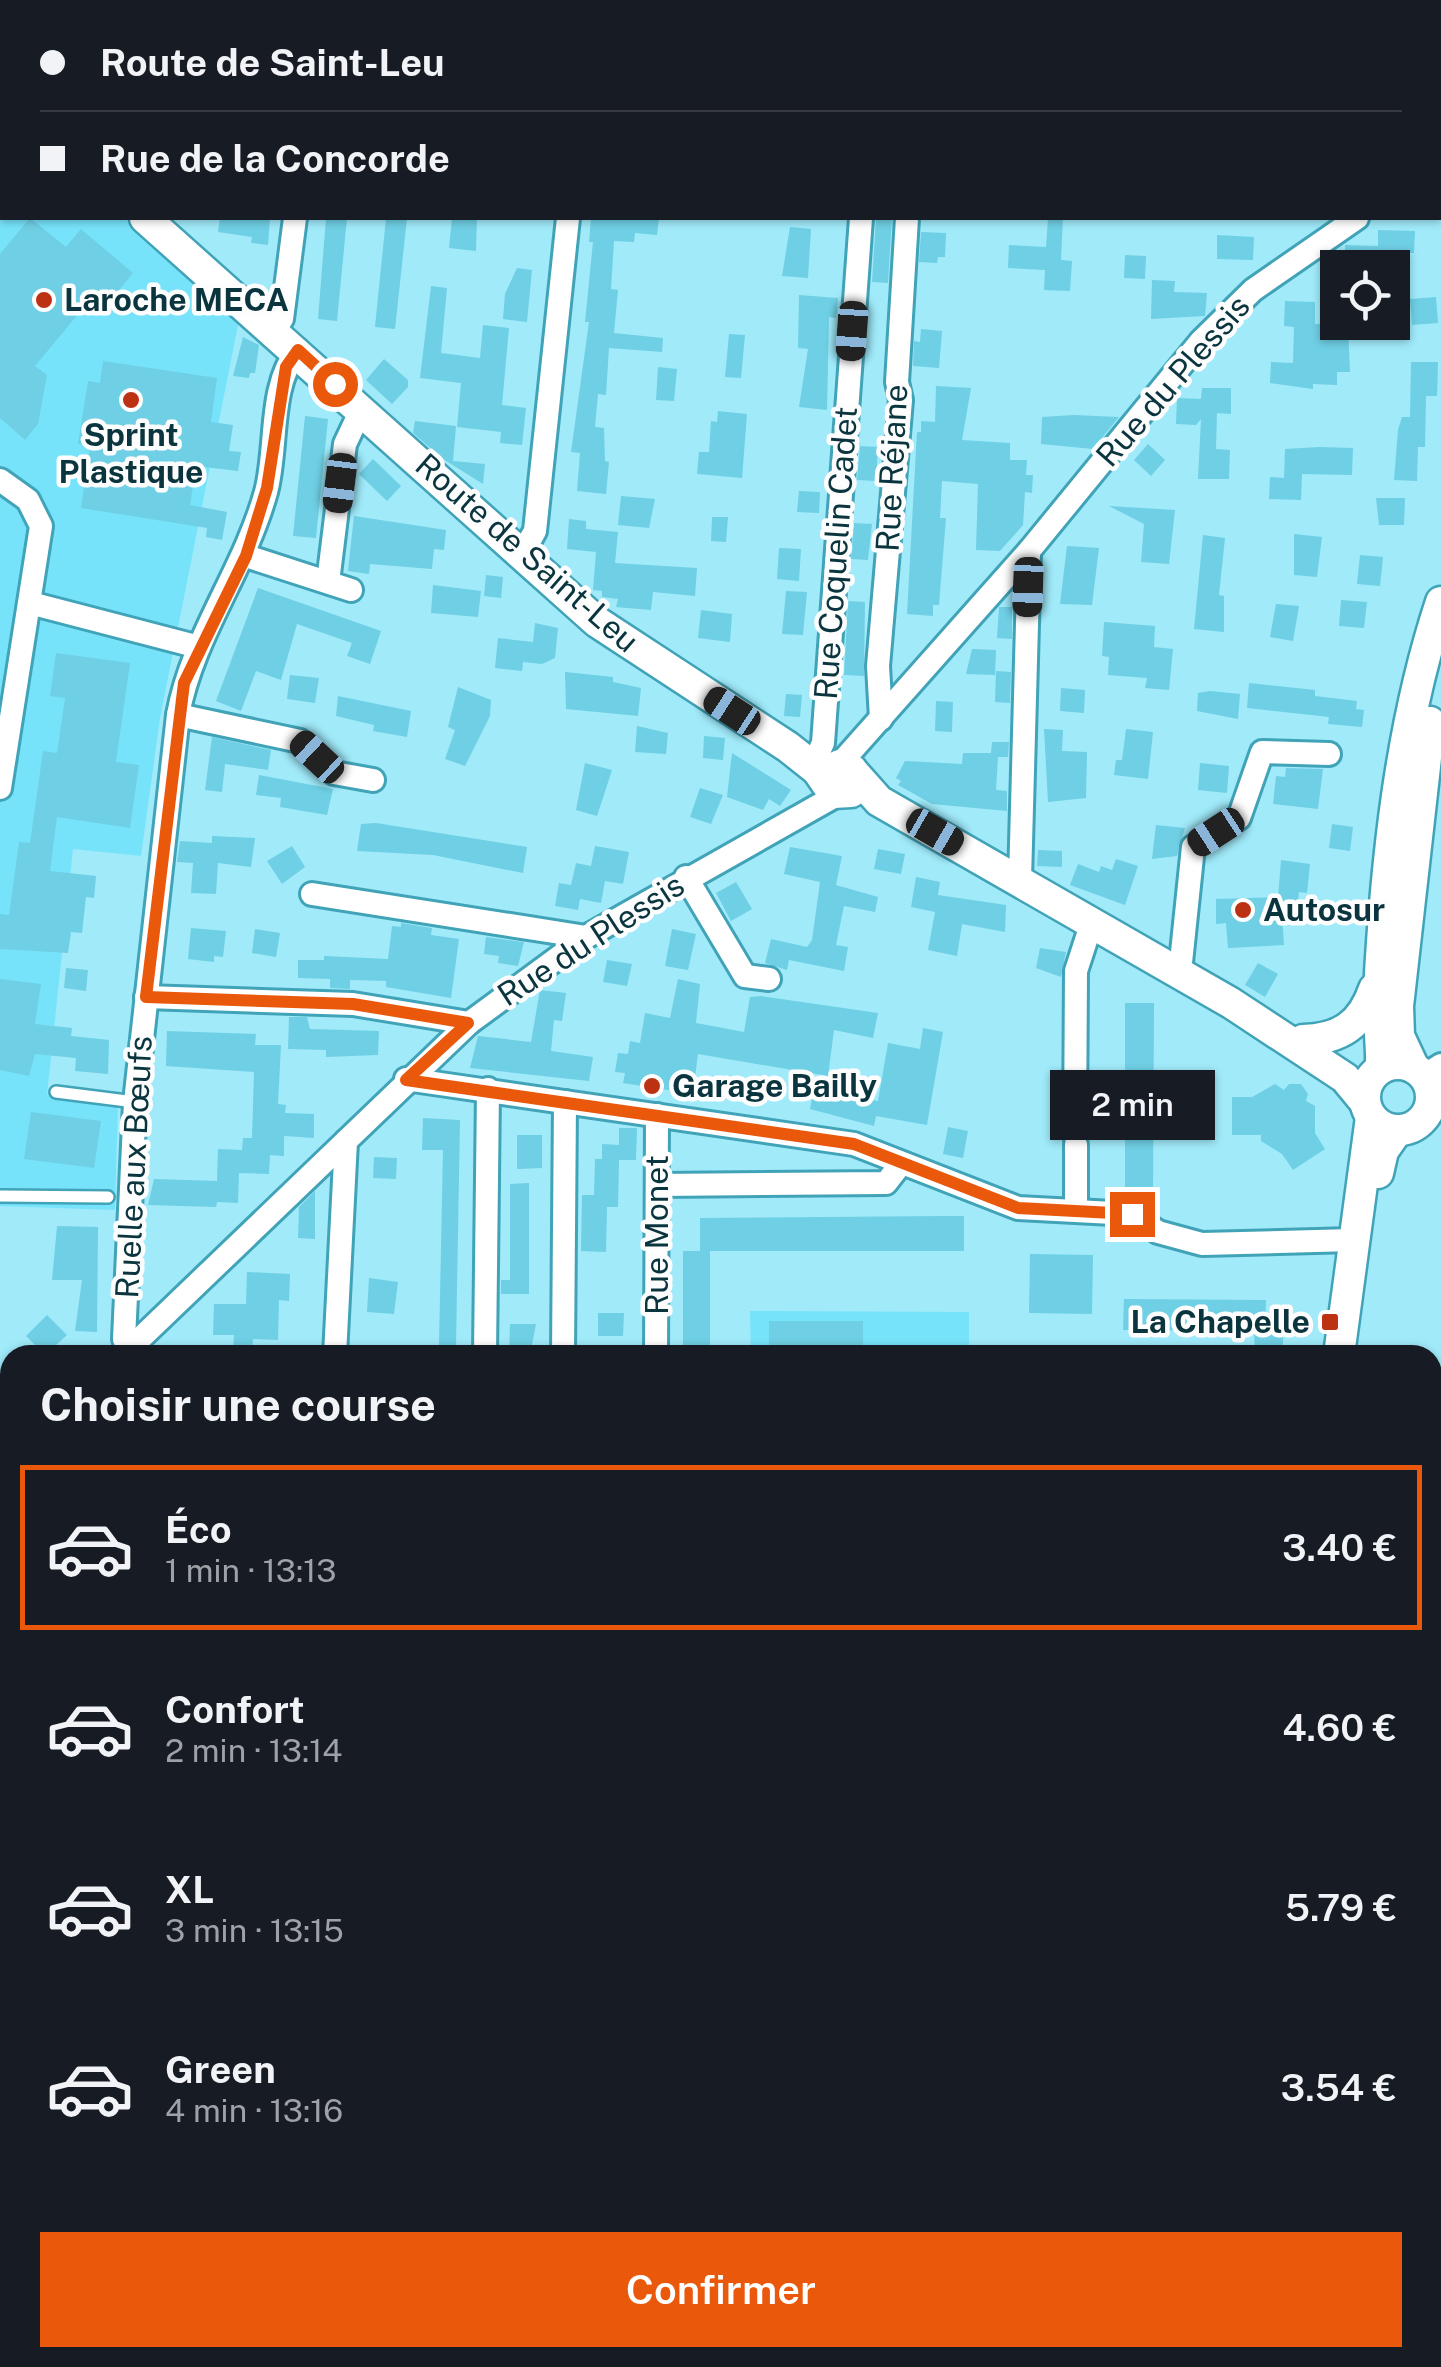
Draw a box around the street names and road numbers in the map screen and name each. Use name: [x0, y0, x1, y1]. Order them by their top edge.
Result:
street label: Rue du Plessis: [1088, 288, 1257, 474]
street label: Rue Réjane: [869, 383, 914, 553]
street label: Rue Coquelin Cadet: [807, 405, 864, 701]
street label: Route de Saint-Leu: [408, 446, 646, 659]
street label: Rue du Plessis: [491, 866, 691, 1013]
street label: Ruelle aux Bœufs: [108, 1035, 159, 1299]
street label: Rue Monet: [638, 1155, 675, 1315]

